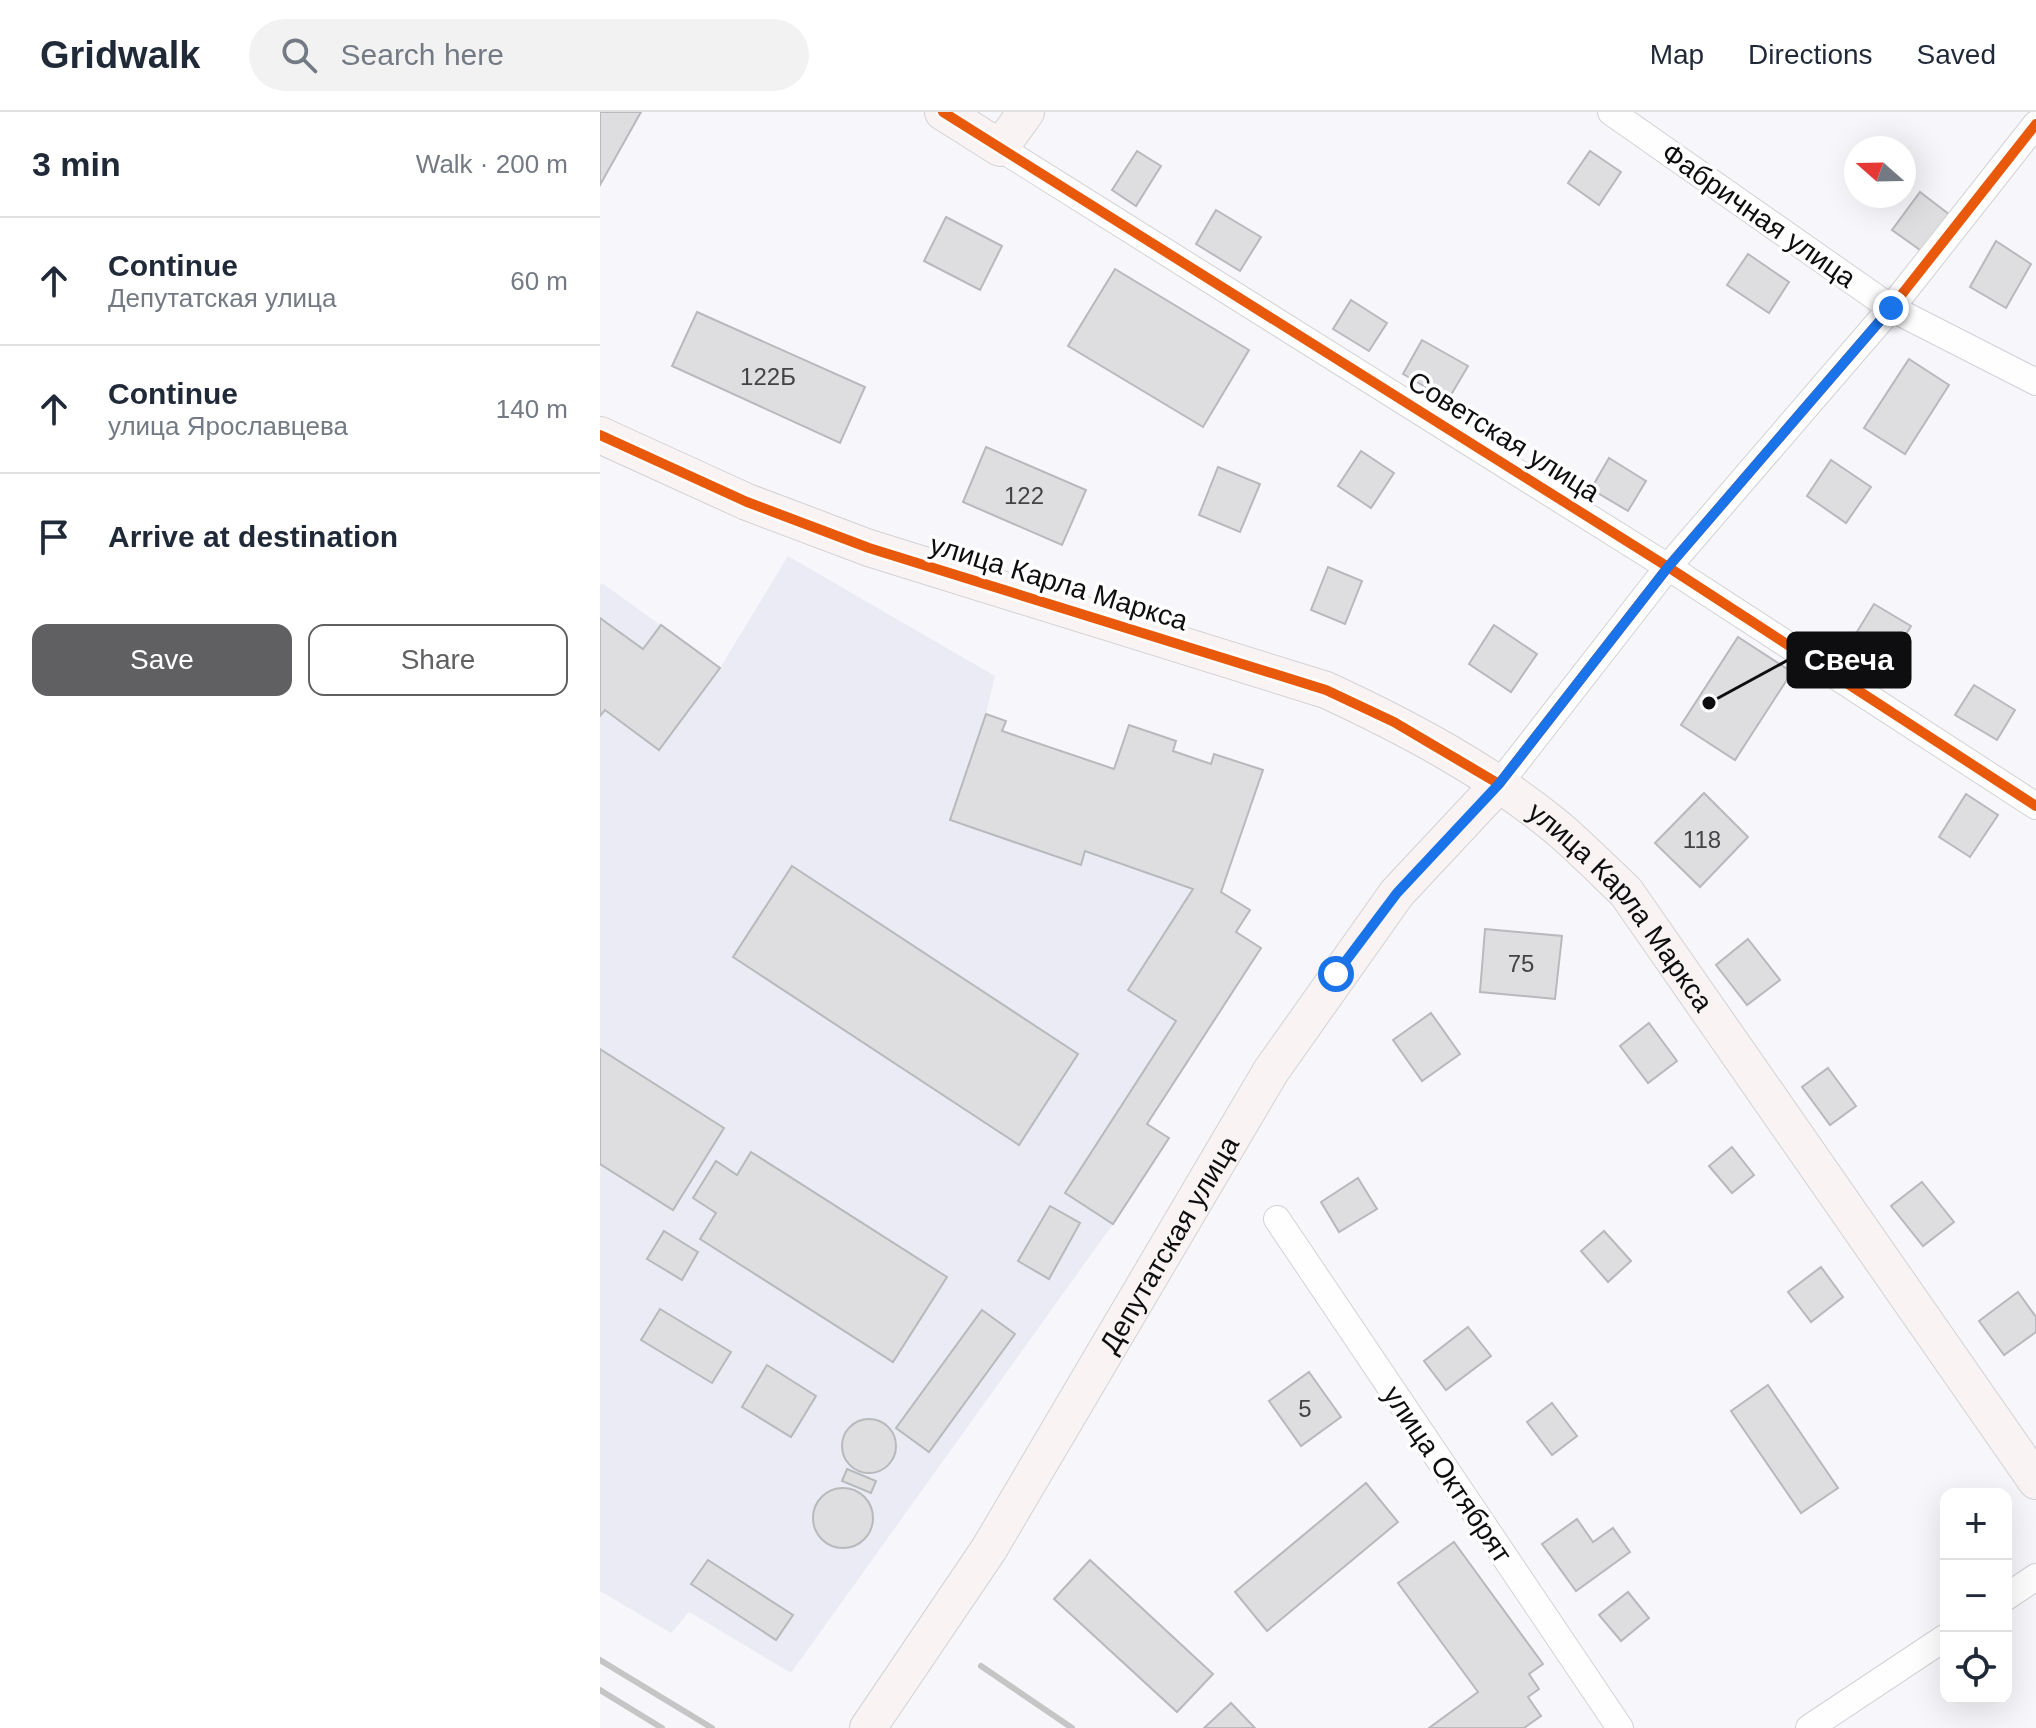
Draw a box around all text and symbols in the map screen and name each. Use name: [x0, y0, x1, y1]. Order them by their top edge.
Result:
search box: [249, 19, 809, 91]
icon: search: [277, 33, 321, 77]
text: Gridwalk: [40, 34, 201, 76]
text: Search here: [341, 38, 504, 71]
text: Map: [1650, 39, 1704, 70]
text: Directions: [1748, 39, 1873, 70]
text: Saved: [1917, 39, 1996, 70]
north arrow: [1844, 136, 1916, 208]
street label: Фабричная улица: [1656, 137, 1862, 294]
text: 3 min: [32, 145, 121, 183]
text: Walk · 200 m: [416, 149, 568, 179]
text: Continue: [108, 249, 238, 282]
icon: ahead: [32, 259, 76, 303]
text: 60 m: [510, 266, 568, 296]
text: Депутатская улица: [108, 283, 336, 313]
route end: [1873, 290, 1909, 326]
house number: 122Б: [740, 363, 796, 390]
street label: Советская улица: [1402, 365, 1606, 508]
text: Continue: [108, 377, 238, 410]
icon: ahead: [32, 387, 76, 431]
text: 140 m: [496, 394, 568, 424]
text: улица Ярославцева: [108, 411, 348, 441]
house number: 122: [1004, 482, 1044, 509]
icon: arrive: [32, 515, 76, 559]
text: Arrive at destination: [108, 520, 398, 553]
street label: улица Карла Маркса: [926, 528, 1192, 637]
button: Save: [32, 624, 292, 696]
button: Share: [308, 624, 568, 696]
callout: Свеча: [1788, 633, 1910, 687]
text: Свеча: [1804, 643, 1894, 676]
street label: улица Карла Маркса: [1522, 796, 1719, 1018]
house number: 118: [1683, 826, 1721, 853]
house number: 75: [1508, 950, 1534, 977]
route start: [1318, 956, 1354, 992]
street label: Депутатская улица: [1093, 1130, 1245, 1358]
street label: улица Октябрят: [1377, 1380, 1518, 1569]
house number: 5: [1298, 1395, 1312, 1422]
map controls: [1940, 1488, 2012, 1704]
button: +: [1940, 1488, 2012, 1560]
button: −: [1940, 1560, 2012, 1632]
button: locate: [1940, 1632, 2012, 1704]

